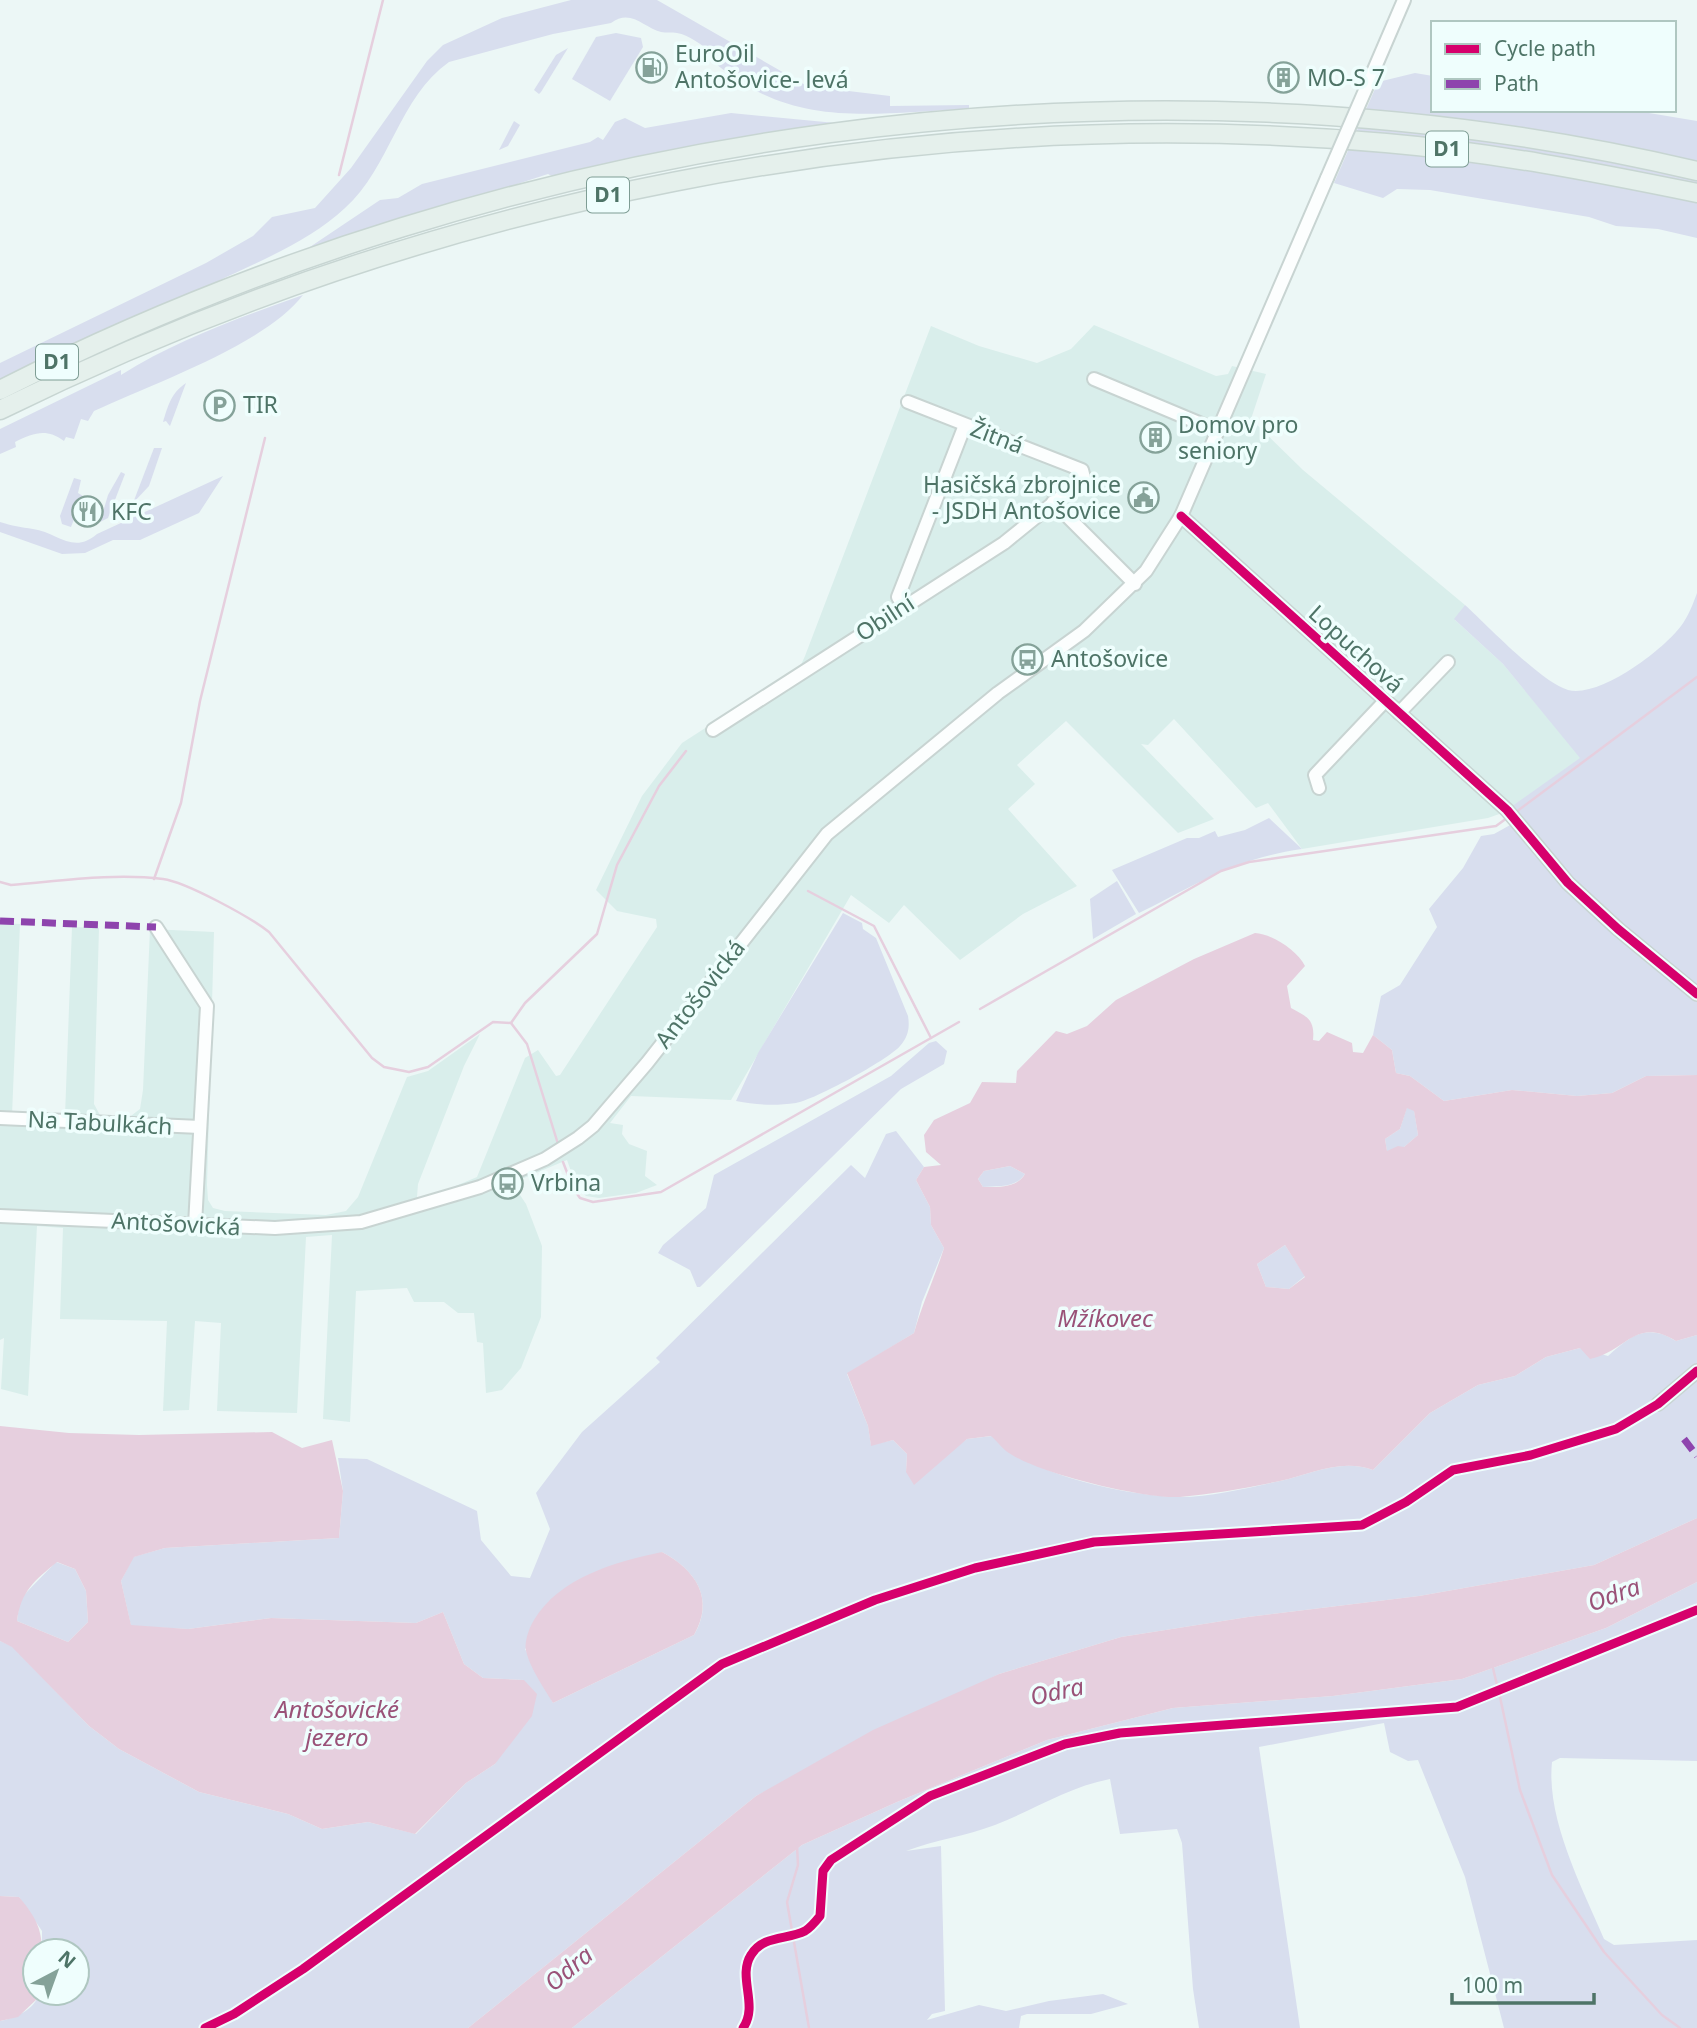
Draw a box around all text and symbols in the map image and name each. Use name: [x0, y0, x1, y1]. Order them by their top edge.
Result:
legend: [1431, 21, 1676, 112]
text: Cycle path: [1494, 34, 1596, 62]
place label: EuroOil Antošovice- levá: [675, 37, 849, 95]
fuel station icon: EuroOil Antošovice- levá: [635, 50, 669, 84]
building icon: MO-S 7: [1267, 61, 1301, 95]
place label: MO-S 7: [1307, 61, 1385, 93]
text: Path: [1494, 69, 1539, 97]
road number: D1: [1426, 132, 1468, 166]
road number: D1: [587, 178, 629, 212]
road number: D1: [36, 344, 78, 380]
parking icon: TIR: [203, 388, 237, 422]
place label: TIR: [243, 388, 278, 420]
place label: Domov pro seniory: [1178, 408, 1298, 466]
street label: Žitná: [966, 411, 1029, 461]
building icon: Domov pro seniory: [1138, 421, 1172, 455]
place label: Hasičská zbrojnice - JSDH Antošovice: [923, 468, 1121, 526]
public building icon: Hasičská zbrojnice - JSDH Antošovice: [1127, 481, 1161, 515]
restaurant icon: KFC: [71, 495, 105, 529]
place label: KFC: [111, 495, 152, 527]
street label: Obilní: [849, 586, 921, 648]
street label: Lopuchová: [1302, 597, 1411, 700]
bus stop icon: Antošovice: [1011, 642, 1045, 676]
place label: Antošovice: [1051, 642, 1168, 674]
street label: Antošovická: [647, 933, 752, 1054]
street label: Na Tabulkách: [27, 1102, 173, 1142]
bus stop icon: Vrbina: [491, 1166, 525, 1200]
place label: Vrbina: [531, 1166, 601, 1198]
street label: Antošovická: [111, 1204, 242, 1242]
water label: Mžíkovec: [1057, 1301, 1154, 1334]
water label: Odra: [1583, 1569, 1645, 1618]
water label: Odra: [1027, 1669, 1087, 1712]
water label: Antošovické jezero: [273, 1692, 399, 1753]
north arrow: [21, 1937, 91, 2007]
water label: Odra: [537, 1938, 600, 1998]
text: N: [53, 1944, 82, 1974]
scale bar: [1452, 1962, 1594, 2006]
text: 100 m: [1462, 1971, 1523, 1999]

